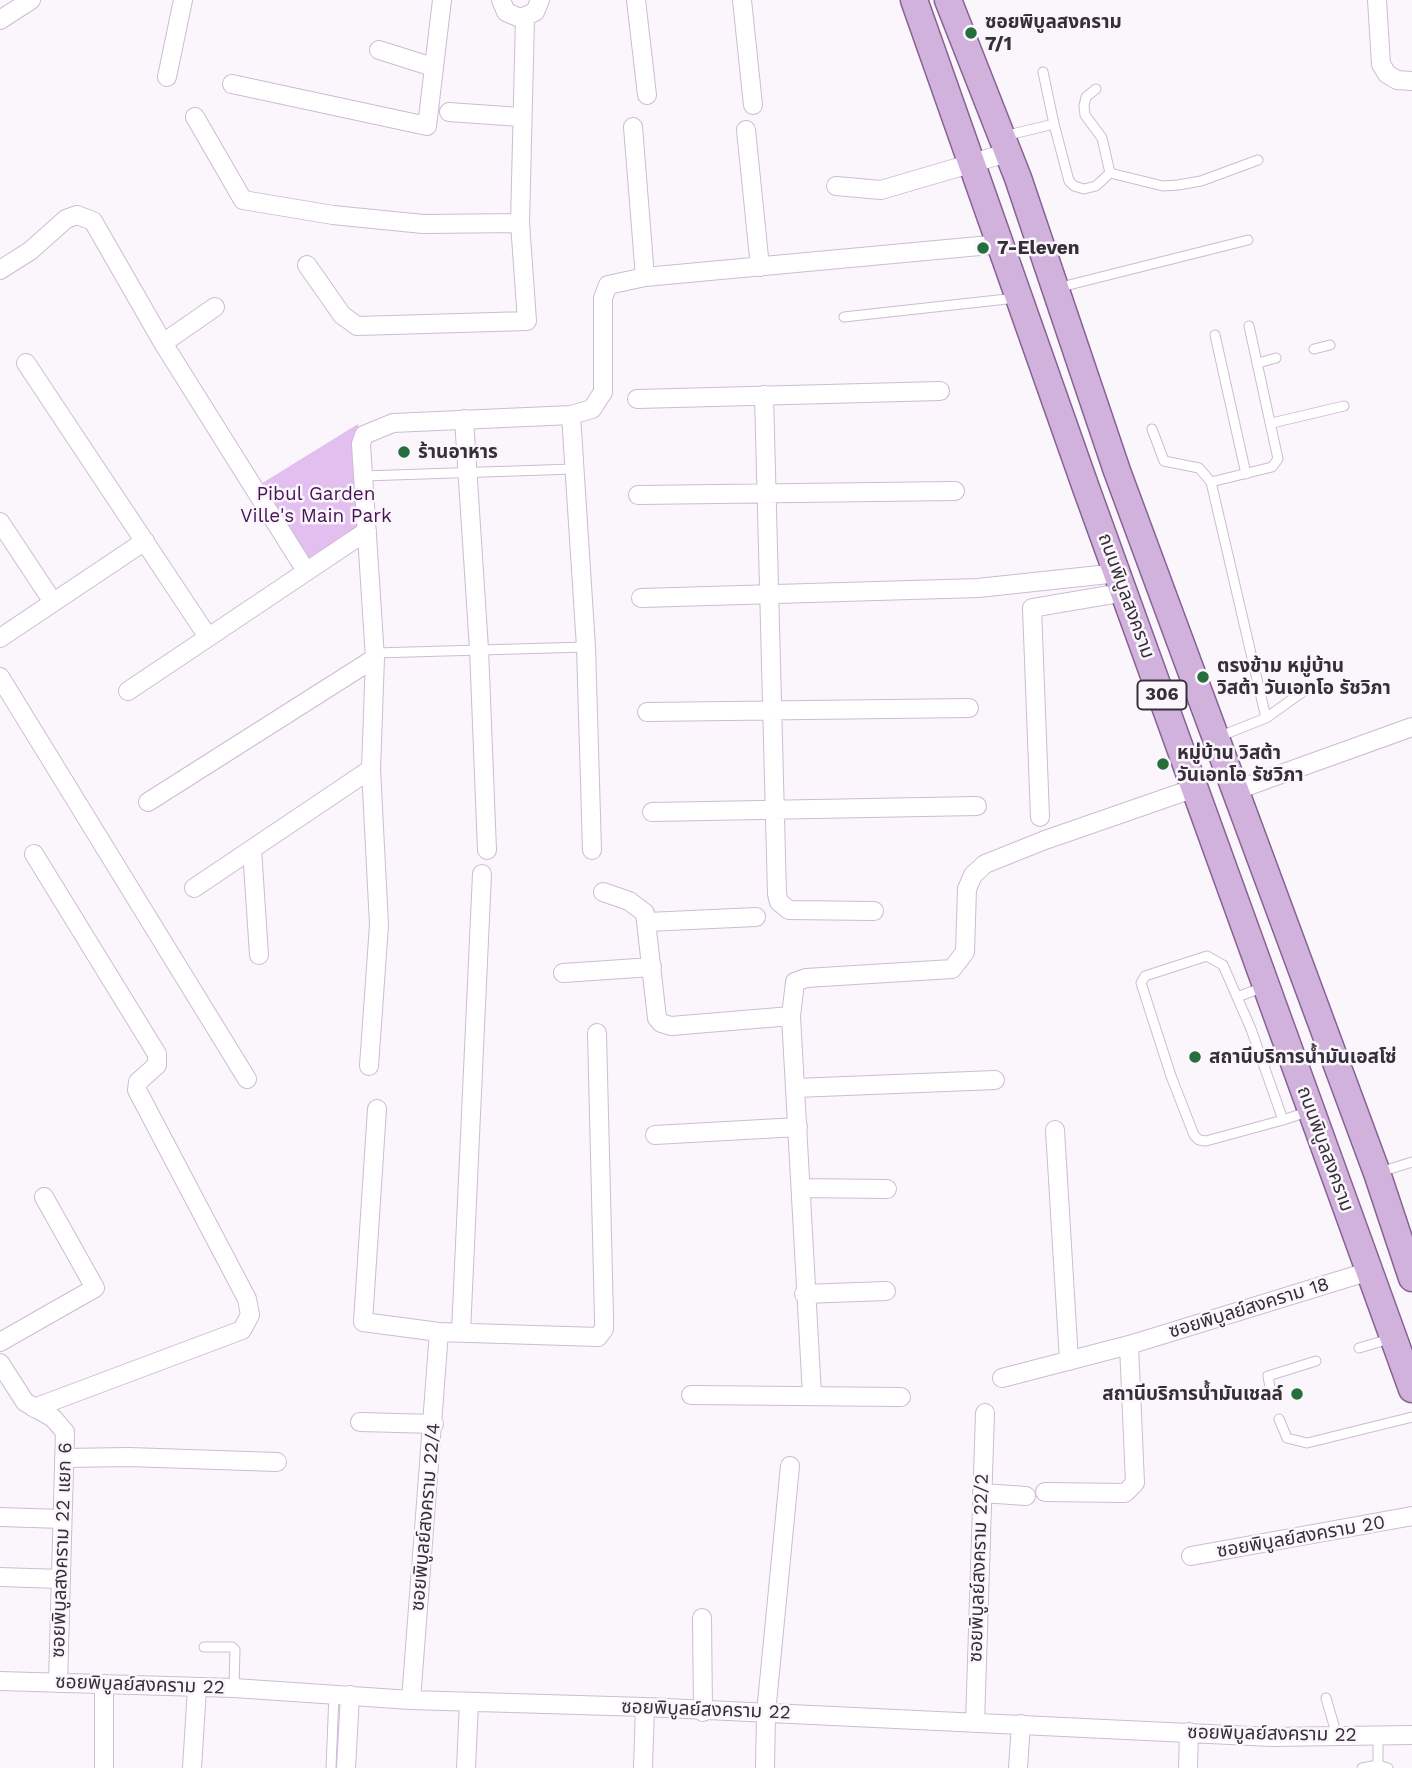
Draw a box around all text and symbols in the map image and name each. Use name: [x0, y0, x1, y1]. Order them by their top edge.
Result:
place label: ซอยพิบูลสงคราม 7/1: [985, 11, 1122, 55]
marker: ซอยพิบูลสงคราม 7/1: [963, 25, 979, 41]
place label: 7-Eleven: [997, 237, 1080, 259]
marker: 7-Eleven: [975, 240, 991, 256]
place label: ร้านอาหาร: [418, 441, 498, 463]
marker: ร้านอาหาร: [396, 444, 412, 460]
park label: Pibul Garden Ville's Main Park: [240, 483, 392, 527]
street label: ถนนพิบูลสงคราม: [1093, 530, 1159, 662]
place label: ตรงข้าม หมู่บ้าน วิสต้า วันเอทโอ รัชวิภา: [1217, 655, 1391, 699]
marker: ตรงข้าม หมู่บ้าน วิสต้า วันเอทโอ รัชวิภา: [1195, 669, 1211, 685]
road number: 306: [1138, 680, 1186, 710]
place label: หมู่บ้าน วิสต้า วันเอทโอ รัชวิภา: [1177, 742, 1304, 786]
marker: หมู่บ้าน วิสต้า วันเอทโอ รัชวิภา: [1155, 756, 1171, 772]
place label: สถานีบริการน้ำมันเอสโซ่: [1209, 1046, 1396, 1068]
marker: สถานีบริการน้ำมันเอสโซ่: [1187, 1049, 1203, 1065]
street label: ถนนพิบูลสงคราม: [1292, 1083, 1358, 1215]
street label: ซอยพิบูลย์สงคราม 18: [1166, 1273, 1332, 1343]
place label: สถานีบริการน้ำมันเชลล์: [1102, 1383, 1283, 1405]
marker: สถานีบริการน้ำมันเชลล์: [1289, 1386, 1305, 1402]
street label: ซอยพิบูลย์สงคราม 22/4: [406, 1422, 446, 1612]
street label: ซอยพิบูลสงคราม 22 แยก 6: [47, 1442, 77, 1658]
street label: ซอยพิบูลย์สงคราม 22/2: [964, 1473, 994, 1663]
street label: ซอยพิบูลย์สงคราม 20: [1215, 1511, 1387, 1563]
street label: ซอยพิบูลย์สงคราม 22: [55, 1671, 225, 1699]
street label: ซอยพิบูลย์สงคราม 22: [621, 1696, 791, 1724]
street label: ซอยพิบูลย์สงคราม 22: [1187, 1721, 1357, 1747]

